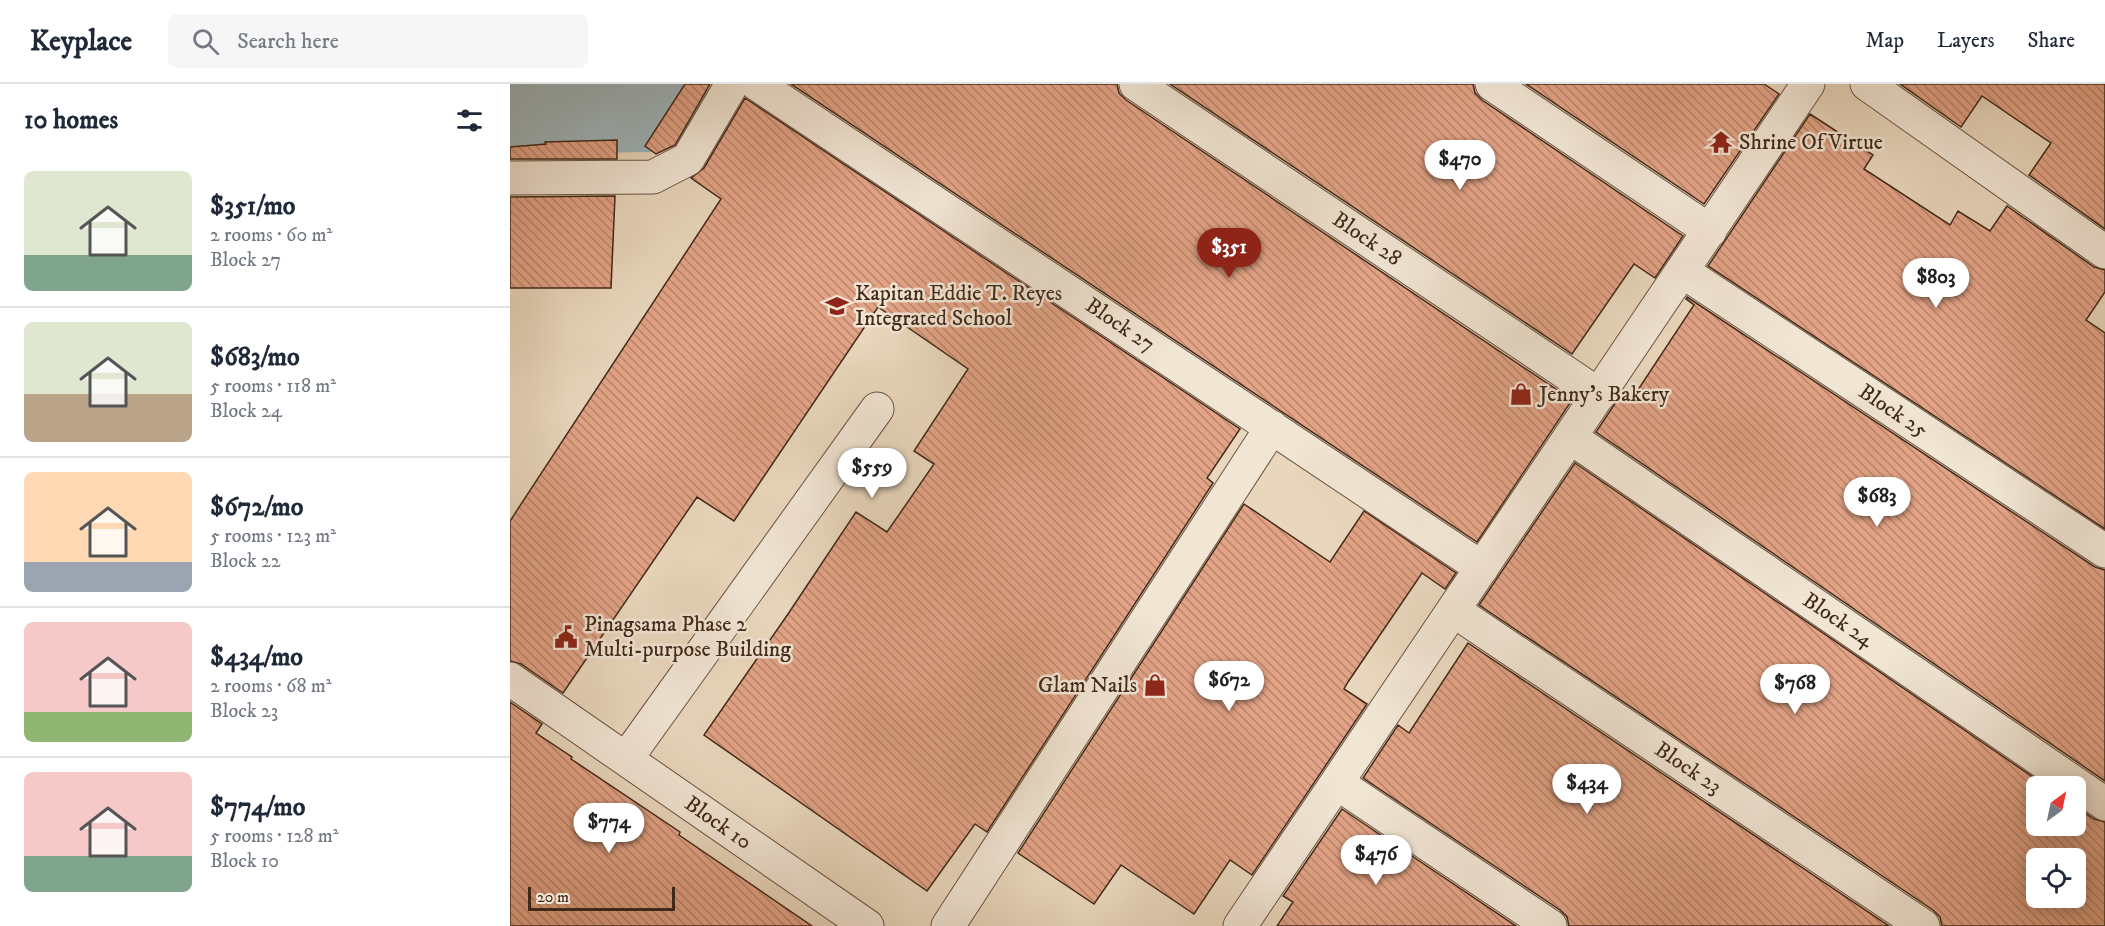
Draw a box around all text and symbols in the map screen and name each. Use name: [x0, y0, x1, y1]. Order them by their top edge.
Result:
search box: [168, 14, 588, 68]
text: Keyplace: [30, 24, 132, 59]
icon: search: [189, 25, 222, 58]
text: Search here: [237, 28, 339, 55]
text: Map: [1865, 28, 1904, 54]
text: Layers: [1937, 28, 1995, 54]
text: Share: [2028, 28, 2075, 54]
text: 10 homes: [24, 104, 118, 137]
icon: filters: [453, 104, 486, 137]
temple icon: Shrine Of Virtue: [1708, 129, 1734, 155]
place label: Shrine Of Virtue: [1739, 129, 1883, 156]
pin: $470: [1424, 140, 1496, 191]
text: $470: [1438, 147, 1482, 172]
text: $351/mo: [210, 190, 296, 223]
icon: home: [72, 195, 144, 267]
street label: Block 28: [1327, 206, 1407, 272]
text: 2 rooms · 60 m²: [210, 223, 332, 248]
pin: $351: [1193, 228, 1265, 279]
text: $351: [1211, 235, 1247, 260]
text: Block 27: [210, 248, 281, 273]
pin: $803: [1900, 258, 1972, 309]
text: $803: [1916, 265, 1956, 290]
place label: Kapitan Eddie T. Reyes Integrated School: [855, 280, 1062, 332]
street label: Block 27: [1080, 292, 1160, 358]
school or university icon: Kapitan Eddie T. Reyes Integrated School: [824, 293, 850, 319]
text: $683/mo: [210, 341, 300, 374]
icon: home: [72, 346, 144, 418]
text: 5 rooms · 118 m²: [210, 374, 336, 399]
street label: Block 25: [1853, 378, 1933, 444]
shop icon: Jenny's Bakery: [1508, 381, 1534, 407]
place label: Jenny's Bakery: [1537, 381, 1670, 408]
text: Block 24: [210, 399, 282, 424]
pin: $559: [836, 448, 908, 499]
text: $559: [852, 455, 892, 480]
pin: $683: [1841, 477, 1913, 528]
text: $683: [1858, 484, 1896, 509]
text: $672/mo: [210, 491, 303, 524]
icon: home: [72, 496, 144, 568]
text: 5 rooms · 123 m²: [210, 524, 336, 549]
text: Block 22: [210, 549, 281, 574]
street label: Block 24: [1797, 587, 1880, 654]
place label: Pinagsama Phase 2 Multi-purpose Building: [584, 611, 791, 663]
public building icon: Pinagsama Phase 2 Multi-purpose Building: [553, 624, 579, 650]
text: $434/mo: [210, 641, 303, 674]
icon: home: [72, 646, 144, 718]
pin: $672: [1193, 661, 1265, 712]
pin: $768: [1759, 664, 1831, 715]
text: $672: [1208, 668, 1250, 693]
text: $768: [1774, 671, 1816, 696]
place label: Glam Nails: [1038, 672, 1137, 699]
shop icon: Glam Nails: [1142, 672, 1168, 698]
text: 2 rooms · 68 m²: [210, 674, 332, 699]
text: Block 23: [210, 699, 278, 724]
street label: Block 23: [1649, 736, 1727, 800]
pin: $434: [1551, 764, 1623, 815]
text: $434: [1566, 771, 1608, 796]
north arrow: [2026, 776, 2086, 836]
map controls: [2026, 776, 2086, 908]
street label: Block 10: [679, 790, 757, 856]
text: $774/mo: [210, 791, 305, 824]
icon: home: [72, 796, 144, 868]
pin: $774: [573, 803, 645, 854]
text: $774: [587, 810, 631, 835]
text: 5 rooms · 128 m²: [210, 824, 339, 849]
pin: $476: [1340, 835, 1412, 886]
text: $476: [1355, 842, 1397, 867]
button: locate: [2026, 848, 2086, 908]
text: Block 10: [210, 849, 279, 874]
scale bar: [528, 884, 675, 912]
text: 20 m: [537, 887, 569, 907]

